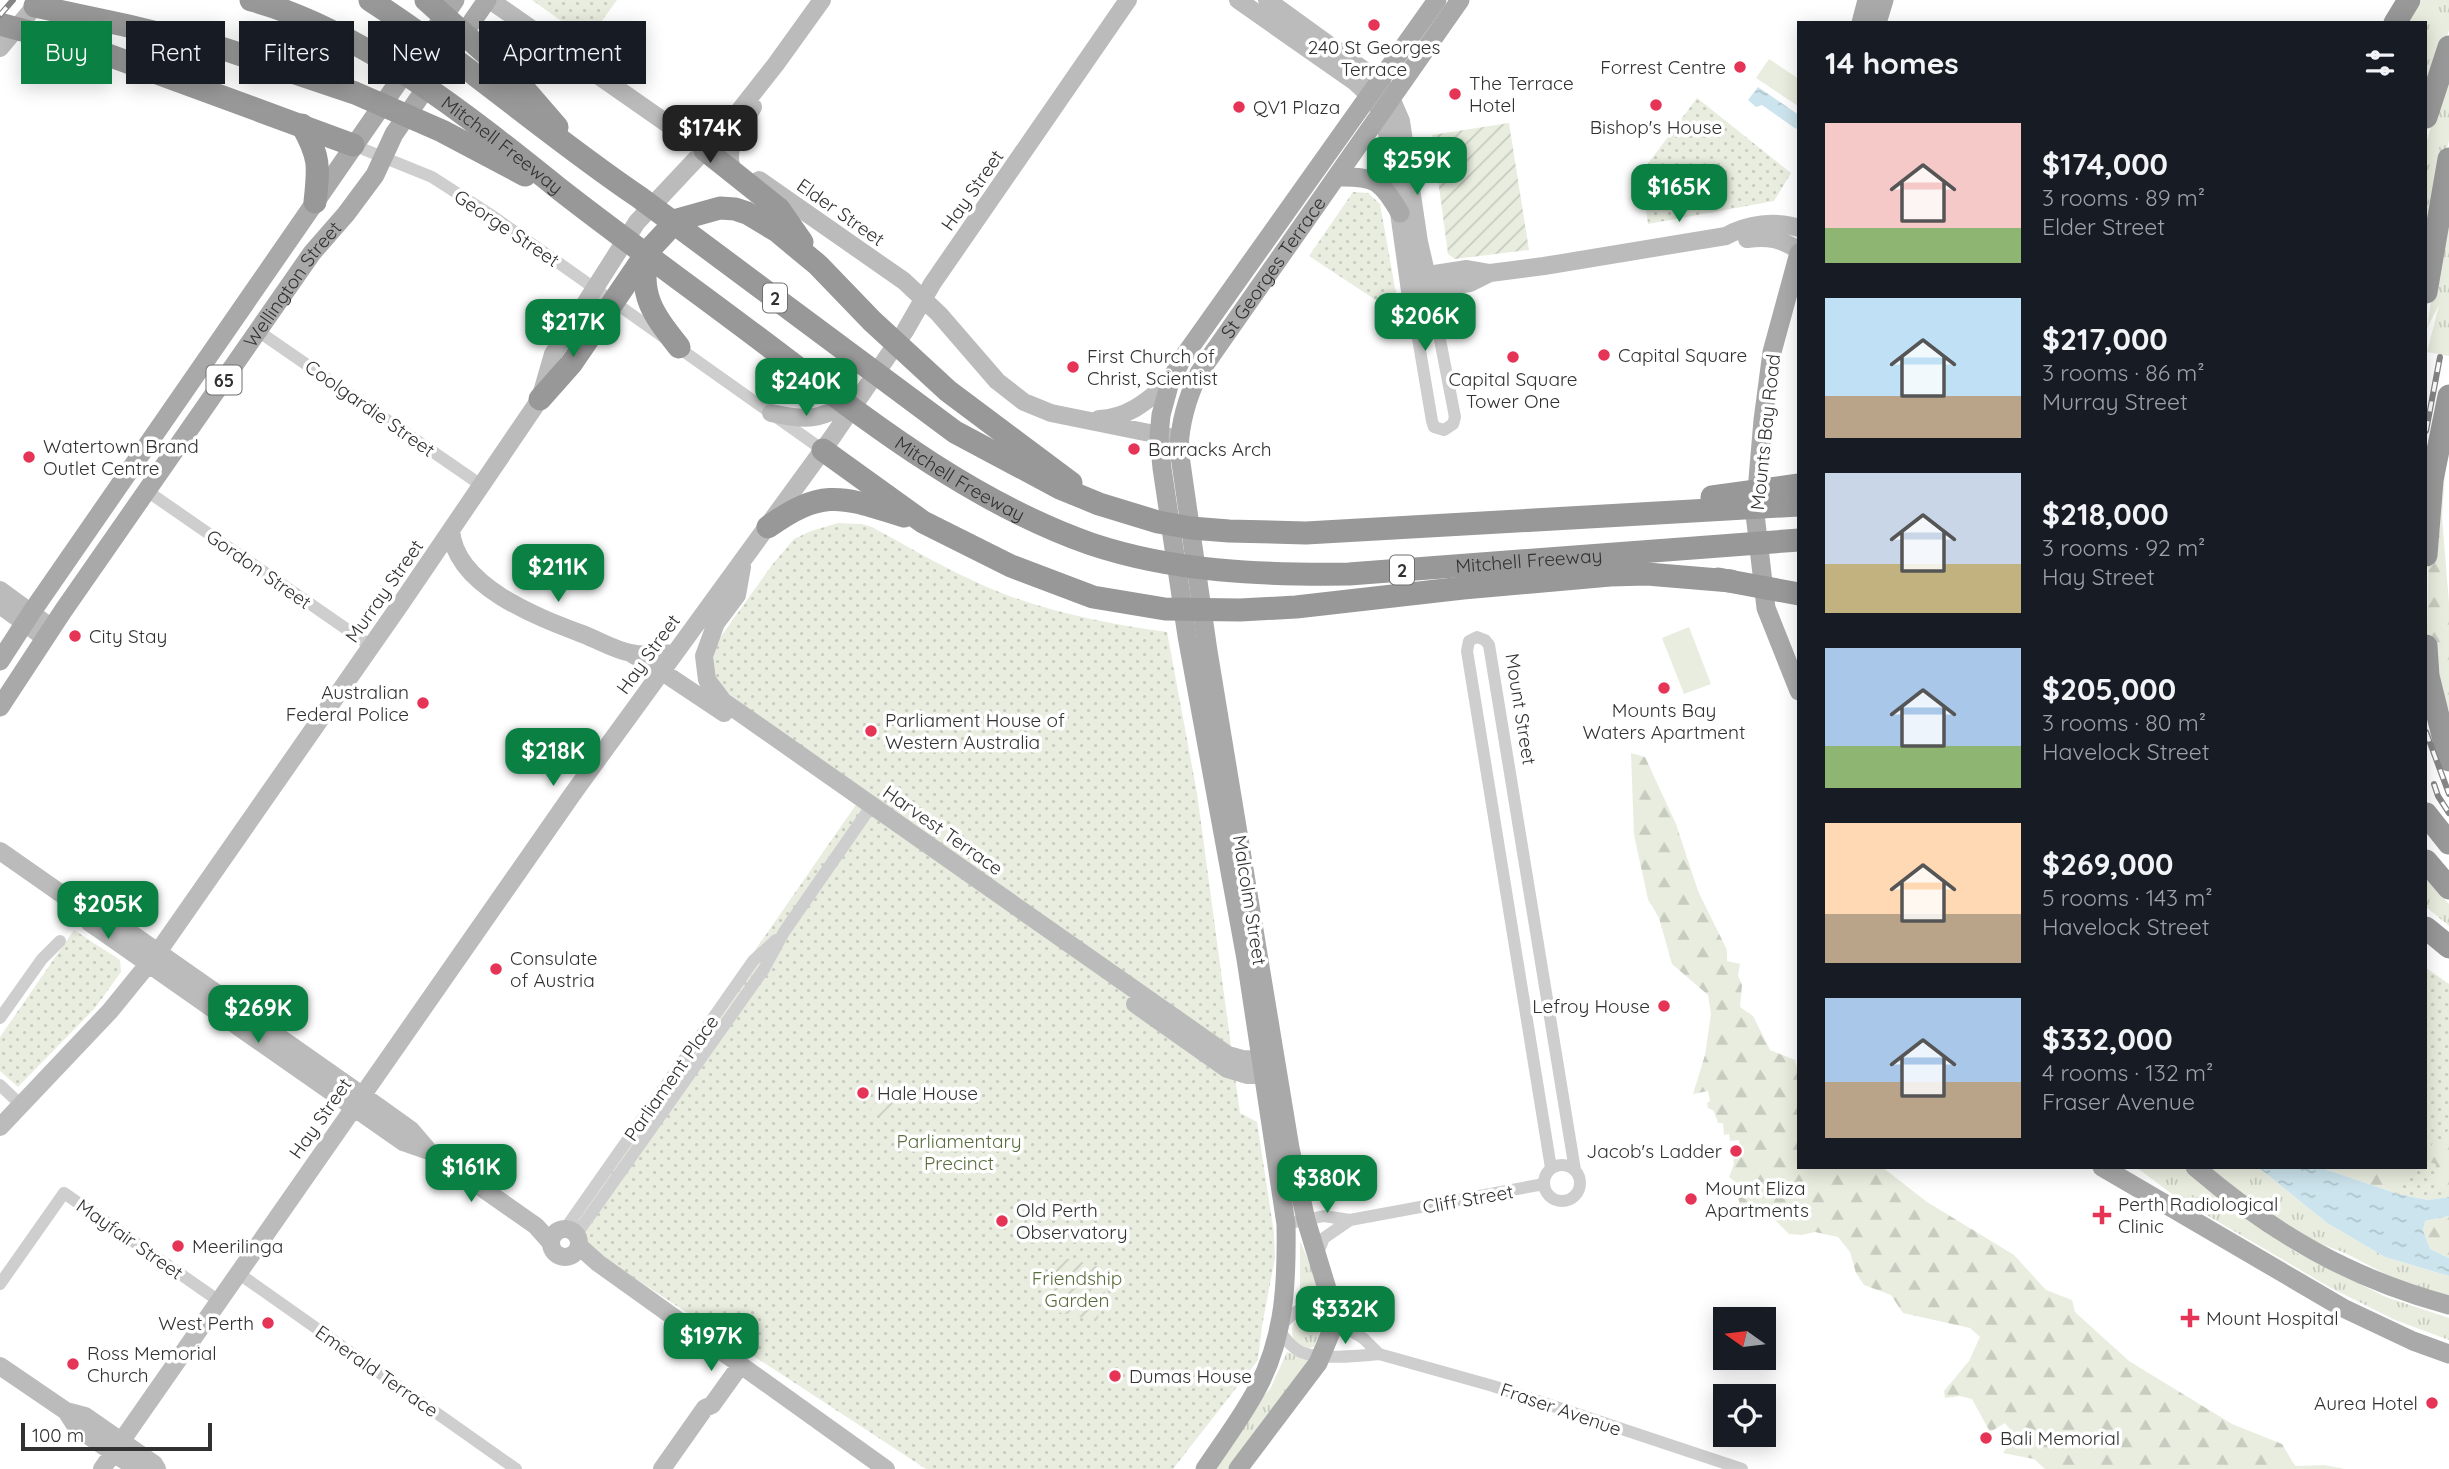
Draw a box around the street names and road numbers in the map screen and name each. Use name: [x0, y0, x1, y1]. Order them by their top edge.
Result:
street label: Mitchell Freeway: [437, 90, 568, 199]
street label: Hay Street: [935, 145, 1009, 235]
street label: Elder Street: [792, 173, 890, 251]
street label: George Street: [450, 184, 564, 272]
street label: St Georges Terrace: [1215, 192, 1331, 343]
street label: Wellington Street: [238, 216, 346, 352]
road number: 2: [763, 284, 787, 312]
street label: Mounts Bay Road: [1745, 353, 1785, 511]
street label: Coolgardie Street: [300, 354, 440, 462]
road number: 65: [206, 366, 242, 394]
street label: Mitchell Freeway: [890, 431, 1029, 527]
street label: Gordon Street: [202, 524, 316, 614]
street label: Murray Street: [340, 535, 428, 647]
street label: Mitchell Freeway: [1454, 543, 1603, 578]
road number: 2: [1390, 556, 1414, 584]
street label: Hay Street: [611, 609, 685, 699]
street label: Mount Street: [1500, 652, 1542, 766]
street label: Harvest Terrace: [878, 780, 1008, 880]
street label: Malcolm Street: [1228, 833, 1272, 967]
street label: Parliament Place: [619, 1010, 723, 1146]
street label: Hay Street: [283, 1073, 357, 1163]
street label: Cliff Street: [1421, 1179, 1515, 1219]
street label: Mayfair Street: [72, 1193, 188, 1285]
street label: Emerald Terrace: [311, 1320, 443, 1422]
street label: Fraser Avenue: [1497, 1377, 1625, 1441]

